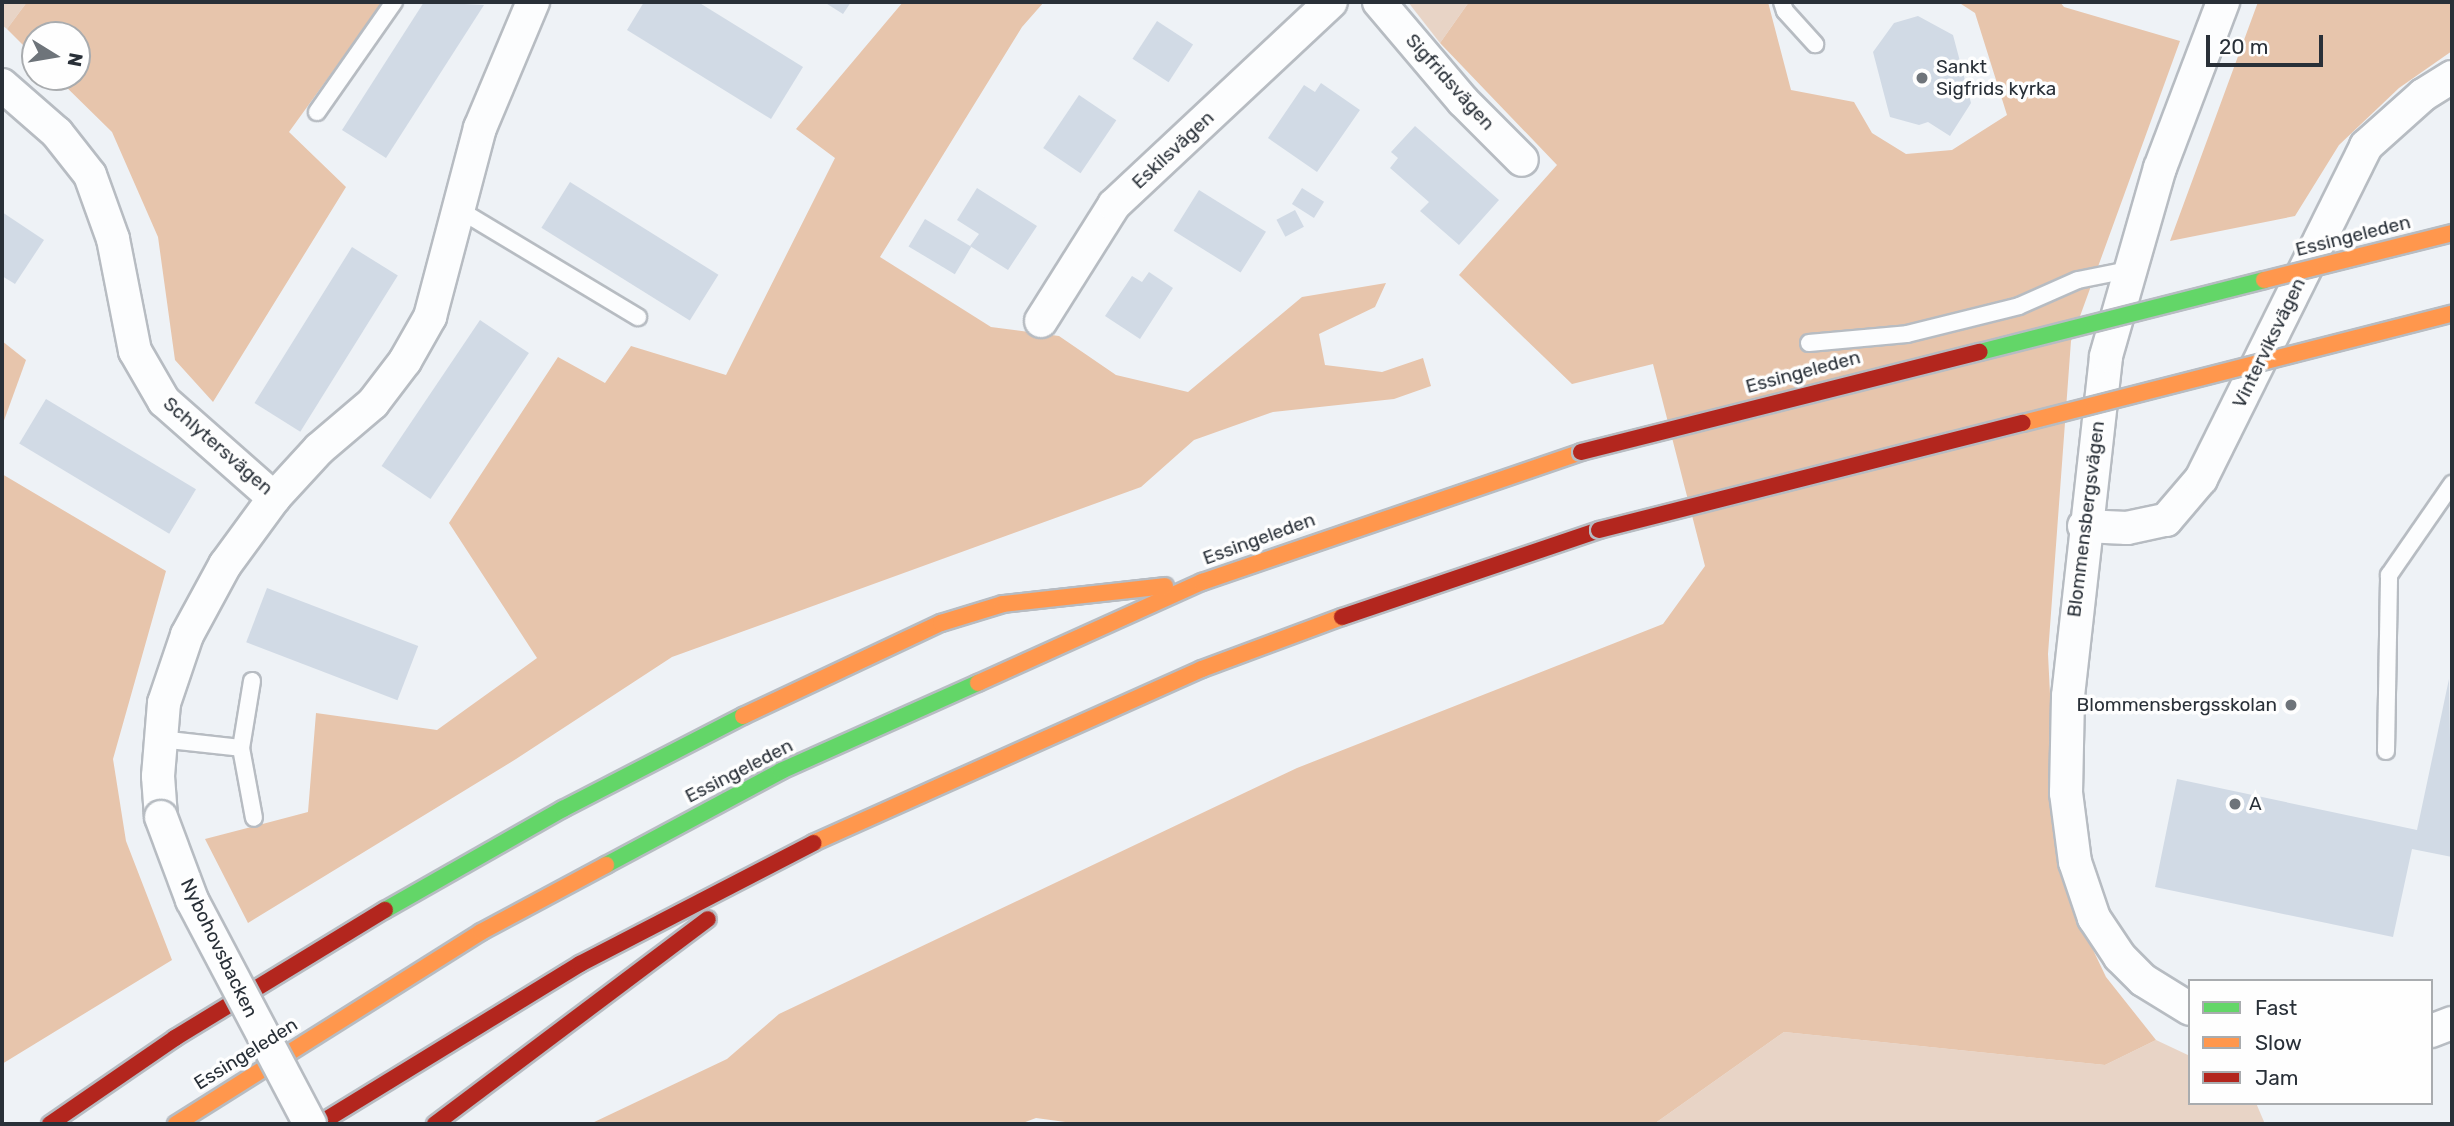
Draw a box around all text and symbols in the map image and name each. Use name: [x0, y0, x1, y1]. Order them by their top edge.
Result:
north arrow: [21, 21, 91, 91]
scale bar: [2209, 21, 2326, 65]
street label: Sigfridsvägen: [1401, 29, 1499, 135]
text: 20 m: [2219, 34, 2268, 59]
text: N: [63, 51, 88, 69]
place label: Sankt Sigfrids kyrka: [1936, 56, 2056, 100]
marker: Sankt Sigfrids kyrka: [1914, 70, 1930, 86]
street label: Eskilsvägen: [1127, 106, 1219, 194]
street label: Essingeleden: [2293, 211, 2413, 261]
street label: Vinterviksvägen: [2228, 274, 2310, 412]
street label: Essingeleden: [1743, 346, 1863, 398]
street label: Schlytersvägen: [159, 392, 277, 500]
street label: Blommensbergsvägen: [2063, 420, 2109, 618]
street label: Essingeleden: [1200, 508, 1318, 570]
place label: Blommensbergsskolan: [2077, 694, 2277, 716]
marker: Blommensbergsskolan: [2283, 697, 2299, 713]
street label: Essingeleden: [681, 734, 797, 808]
place label: A: [2249, 793, 2262, 815]
marker: A: [2227, 796, 2243, 812]
street label: Nybohovsbacken: [176, 875, 262, 1021]
legend: [2188, 979, 2433, 1105]
text: Fast: [2255, 995, 2297, 1020]
street label: Essingeleden: [190, 1013, 302, 1095]
text: Slow: [2255, 1030, 2302, 1055]
text: Jam: [2255, 1065, 2299, 1090]

